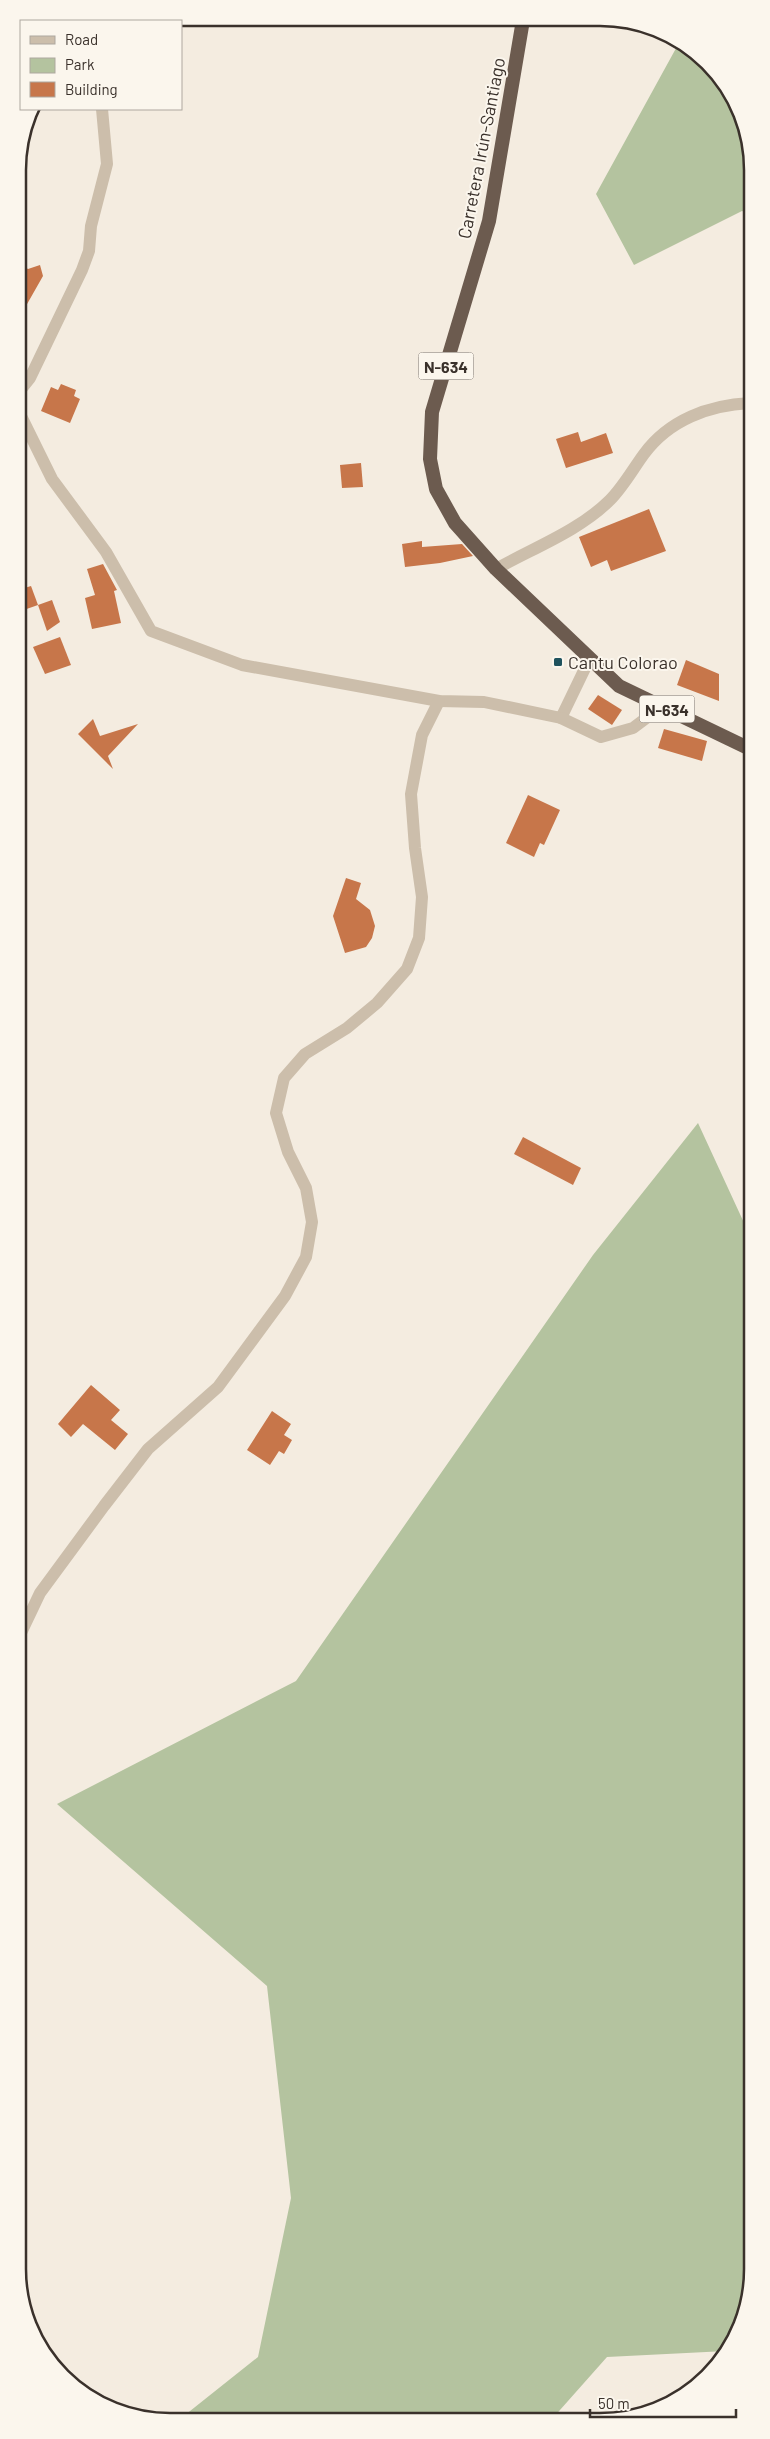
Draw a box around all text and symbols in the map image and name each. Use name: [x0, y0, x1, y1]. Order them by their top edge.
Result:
legend: [20, 20, 182, 110]
text: Road: [65, 30, 98, 48]
text: Park: [65, 55, 95, 73]
street label: Carretera Irún-Santiago: [453, 55, 509, 241]
text: Building: [65, 80, 118, 98]
road number: N-634: [418, 352, 474, 380]
place label: Cantu Colorao: [568, 651, 678, 673]
marker: Cantu Colorao: [552, 656, 564, 668]
road number: N-634: [640, 696, 694, 722]
scale bar: [590, 2386, 736, 2418]
text: 50 m: [598, 2394, 630, 2412]

